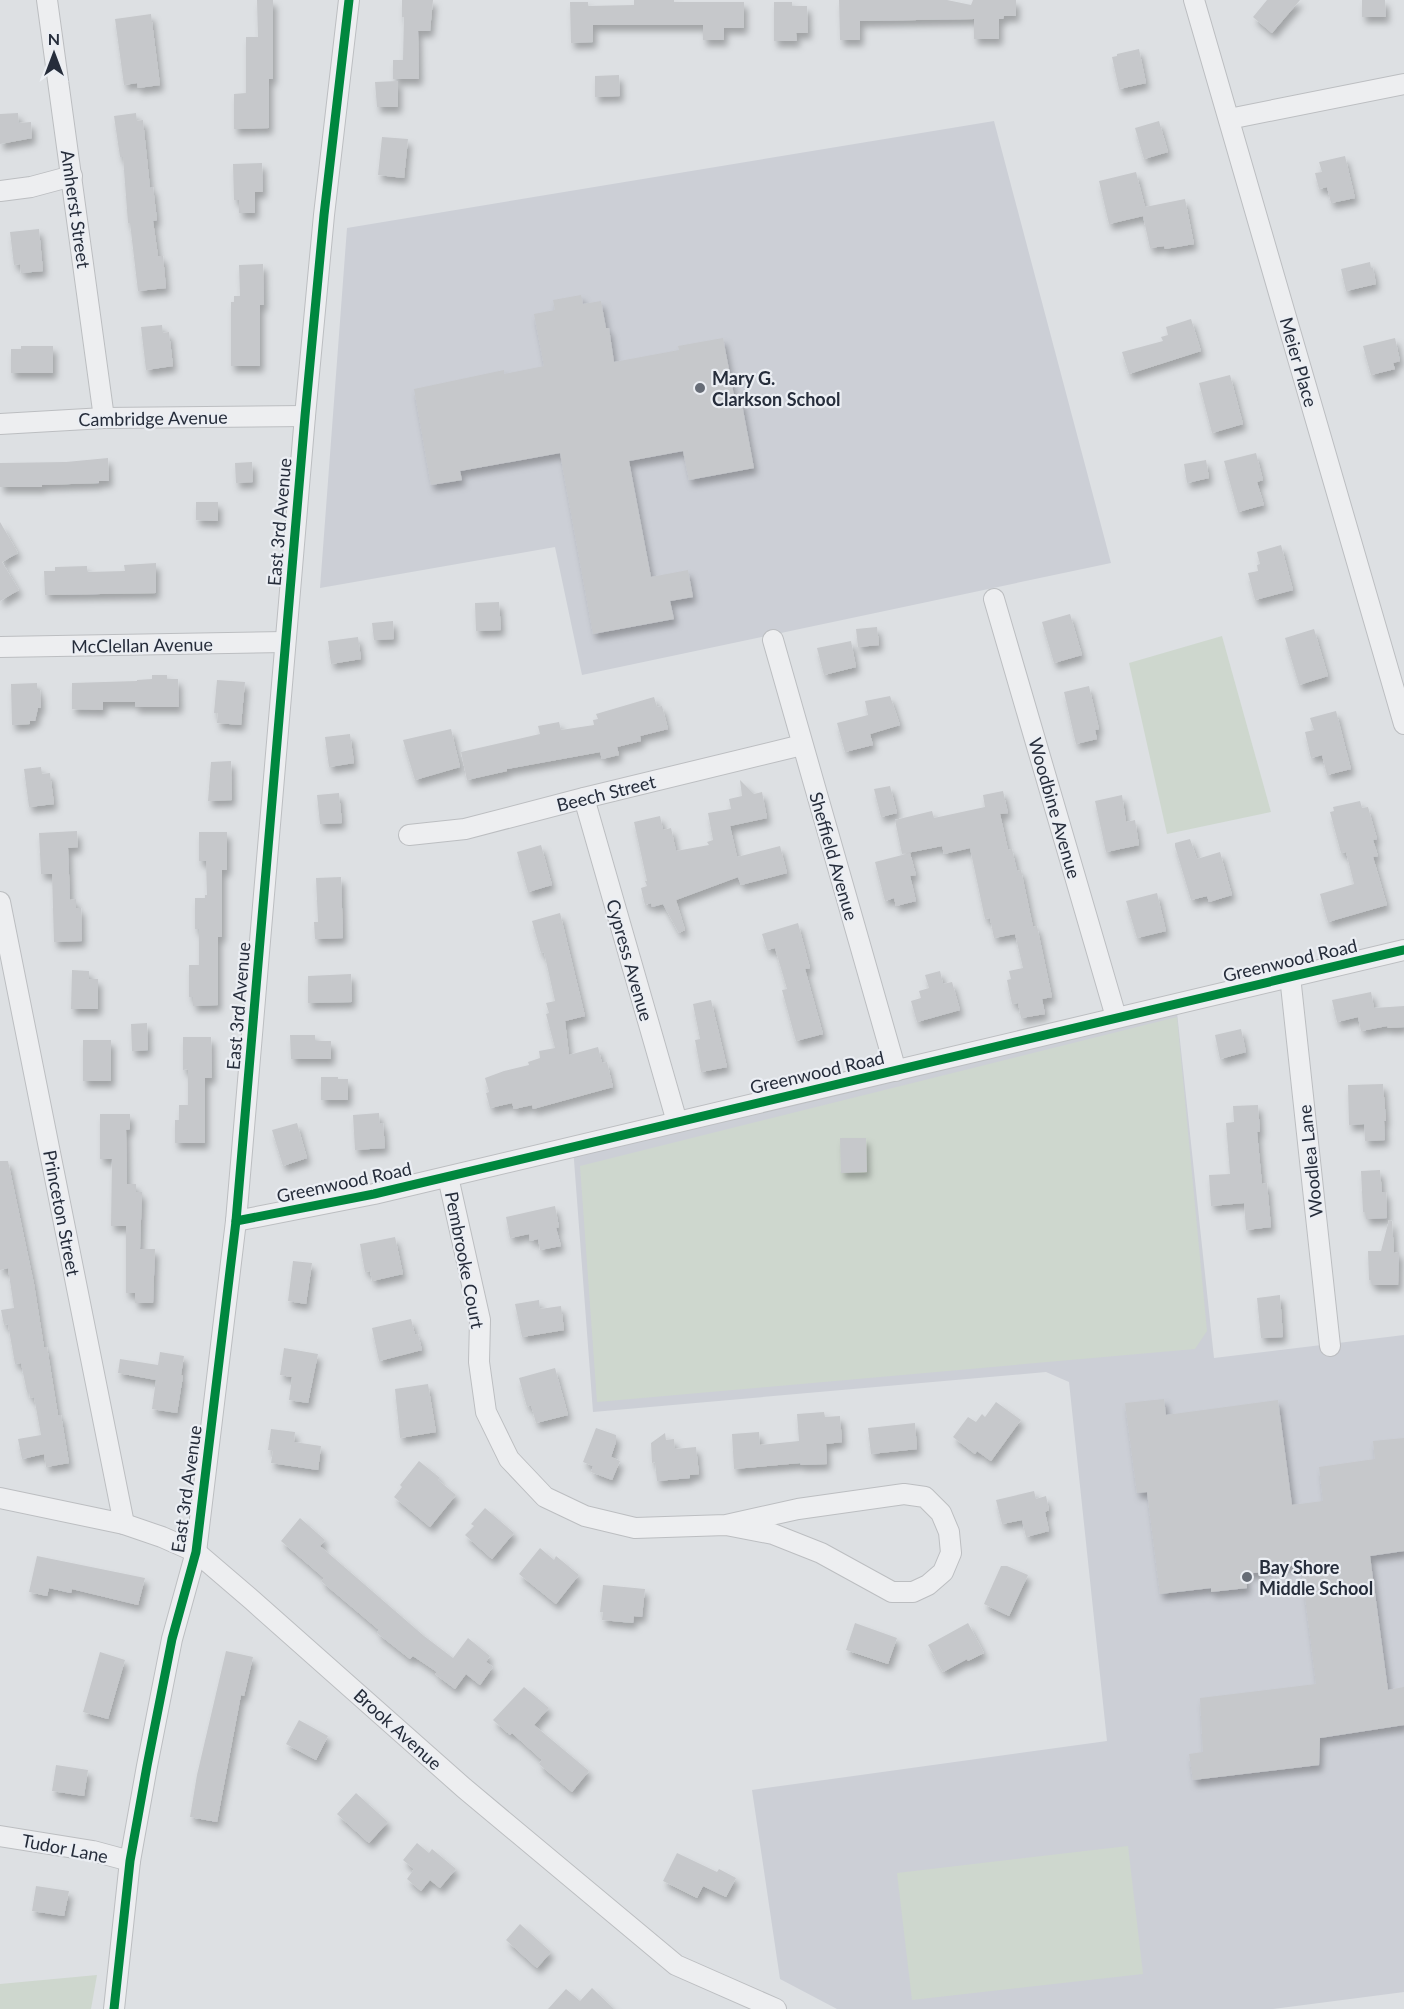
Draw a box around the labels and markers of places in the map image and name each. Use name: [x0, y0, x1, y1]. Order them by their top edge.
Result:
place label: Mary G. Clarkson School: [712, 367, 840, 410]
marker: Mary G. Clarkson School: [693, 381, 707, 395]
place label: Bay Shore Middle School: [1259, 1556, 1373, 1599]
marker: Bay Shore Middle School: [1240, 1570, 1254, 1584]

